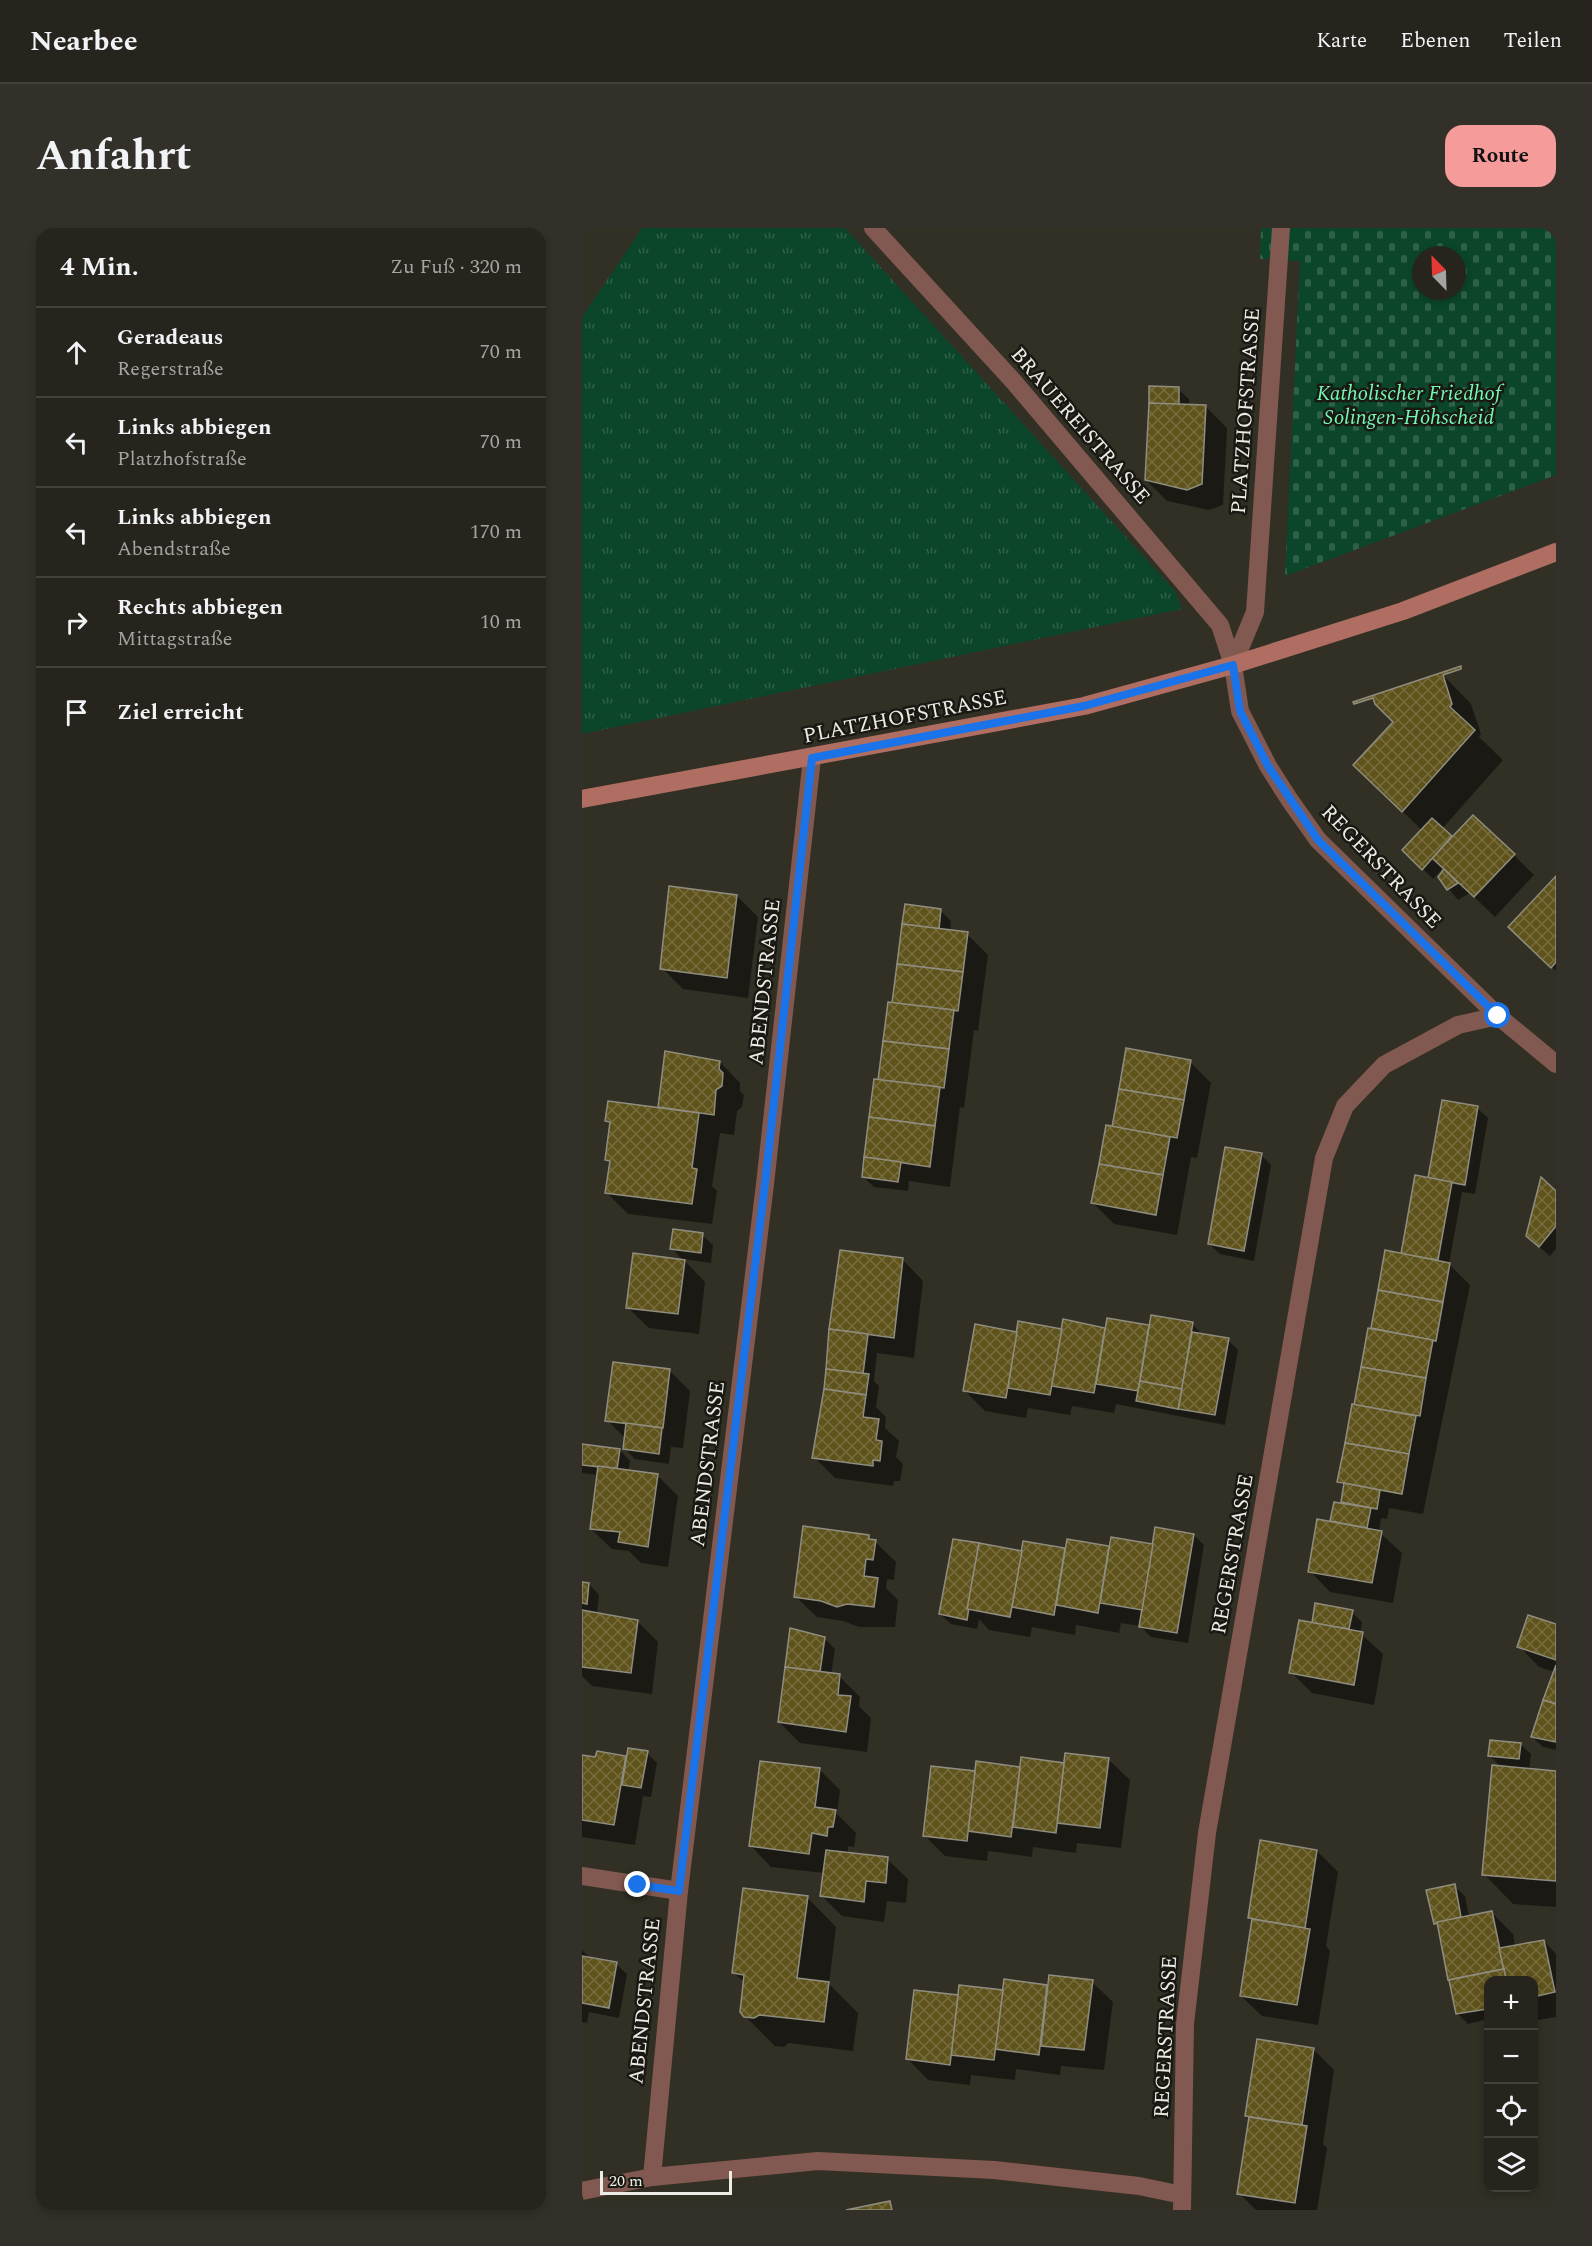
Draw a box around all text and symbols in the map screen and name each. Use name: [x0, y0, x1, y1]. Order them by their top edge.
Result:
text: Nearbee: [30, 20, 138, 63]
text: Karte: [1316, 25, 1367, 57]
text: Ebenen: [1400, 25, 1471, 57]
text: Teilen: [1504, 25, 1562, 57]
text: Anfahrt: [36, 125, 192, 188]
button: Route: [1445, 125, 1556, 187]
north arrow: [1412, 246, 1466, 300]
text: 4 Min.: [60, 247, 139, 287]
text: Zu Fuß · 320 m: [390, 252, 522, 282]
street label: PLATZHOFSTRASSE: [1223, 307, 1269, 515]
text: Geradeaus: [117, 321, 223, 354]
icon: ahead: [60, 336, 93, 369]
text: 70 m: [480, 337, 522, 367]
street label: BRAUEREISTRASSE: [1002, 340, 1158, 512]
text: Regerstraße: [117, 354, 224, 384]
park label: Katholischer Friedhof Solingen-Höhscheid: [1316, 378, 1505, 434]
text: Links abbiegen: [117, 411, 272, 444]
icon: left: [60, 426, 93, 459]
text: 70 m: [480, 427, 522, 457]
text: Platzhofstraße: [117, 444, 247, 474]
text: Links abbiegen: [117, 501, 272, 534]
icon: left: [60, 516, 93, 549]
text: 170 m: [470, 517, 522, 547]
text: Abendstraße: [117, 534, 231, 564]
text: Rechts abbiegen: [117, 591, 283, 624]
icon: right: [60, 606, 93, 639]
text: 10 m: [480, 607, 522, 637]
text: Mittagstraße: [117, 624, 232, 654]
street label: PLATZHOFSTRASSE: [800, 682, 1010, 752]
icon: arrive: [60, 696, 93, 729]
text: Ziel erreicht: [117, 696, 244, 729]
street label: REGERSTRASSE: [1313, 798, 1449, 936]
street label: ABENDSTRASSE: [740, 897, 790, 1067]
route start: [1484, 1002, 1510, 1028]
street label: ABENDSTRASSE: [682, 1379, 734, 1549]
street label: REGERSTRASSE: [1203, 1471, 1263, 1637]
route end: [624, 1871, 650, 1897]
street label: ABENDSTRASSE: [620, 1916, 670, 2086]
street label: REGERSTRASSE: [1146, 1955, 1186, 2119]
map controls: [1484, 1976, 1538, 2192]
button: +: [1484, 1976, 1538, 2030]
button: −: [1484, 2030, 1538, 2084]
button: locate: [1484, 2084, 1538, 2138]
button: layers: [1484, 2138, 1538, 2192]
scale bar: [600, 2168, 732, 2196]
text: 20 m: [609, 2169, 643, 2193]

